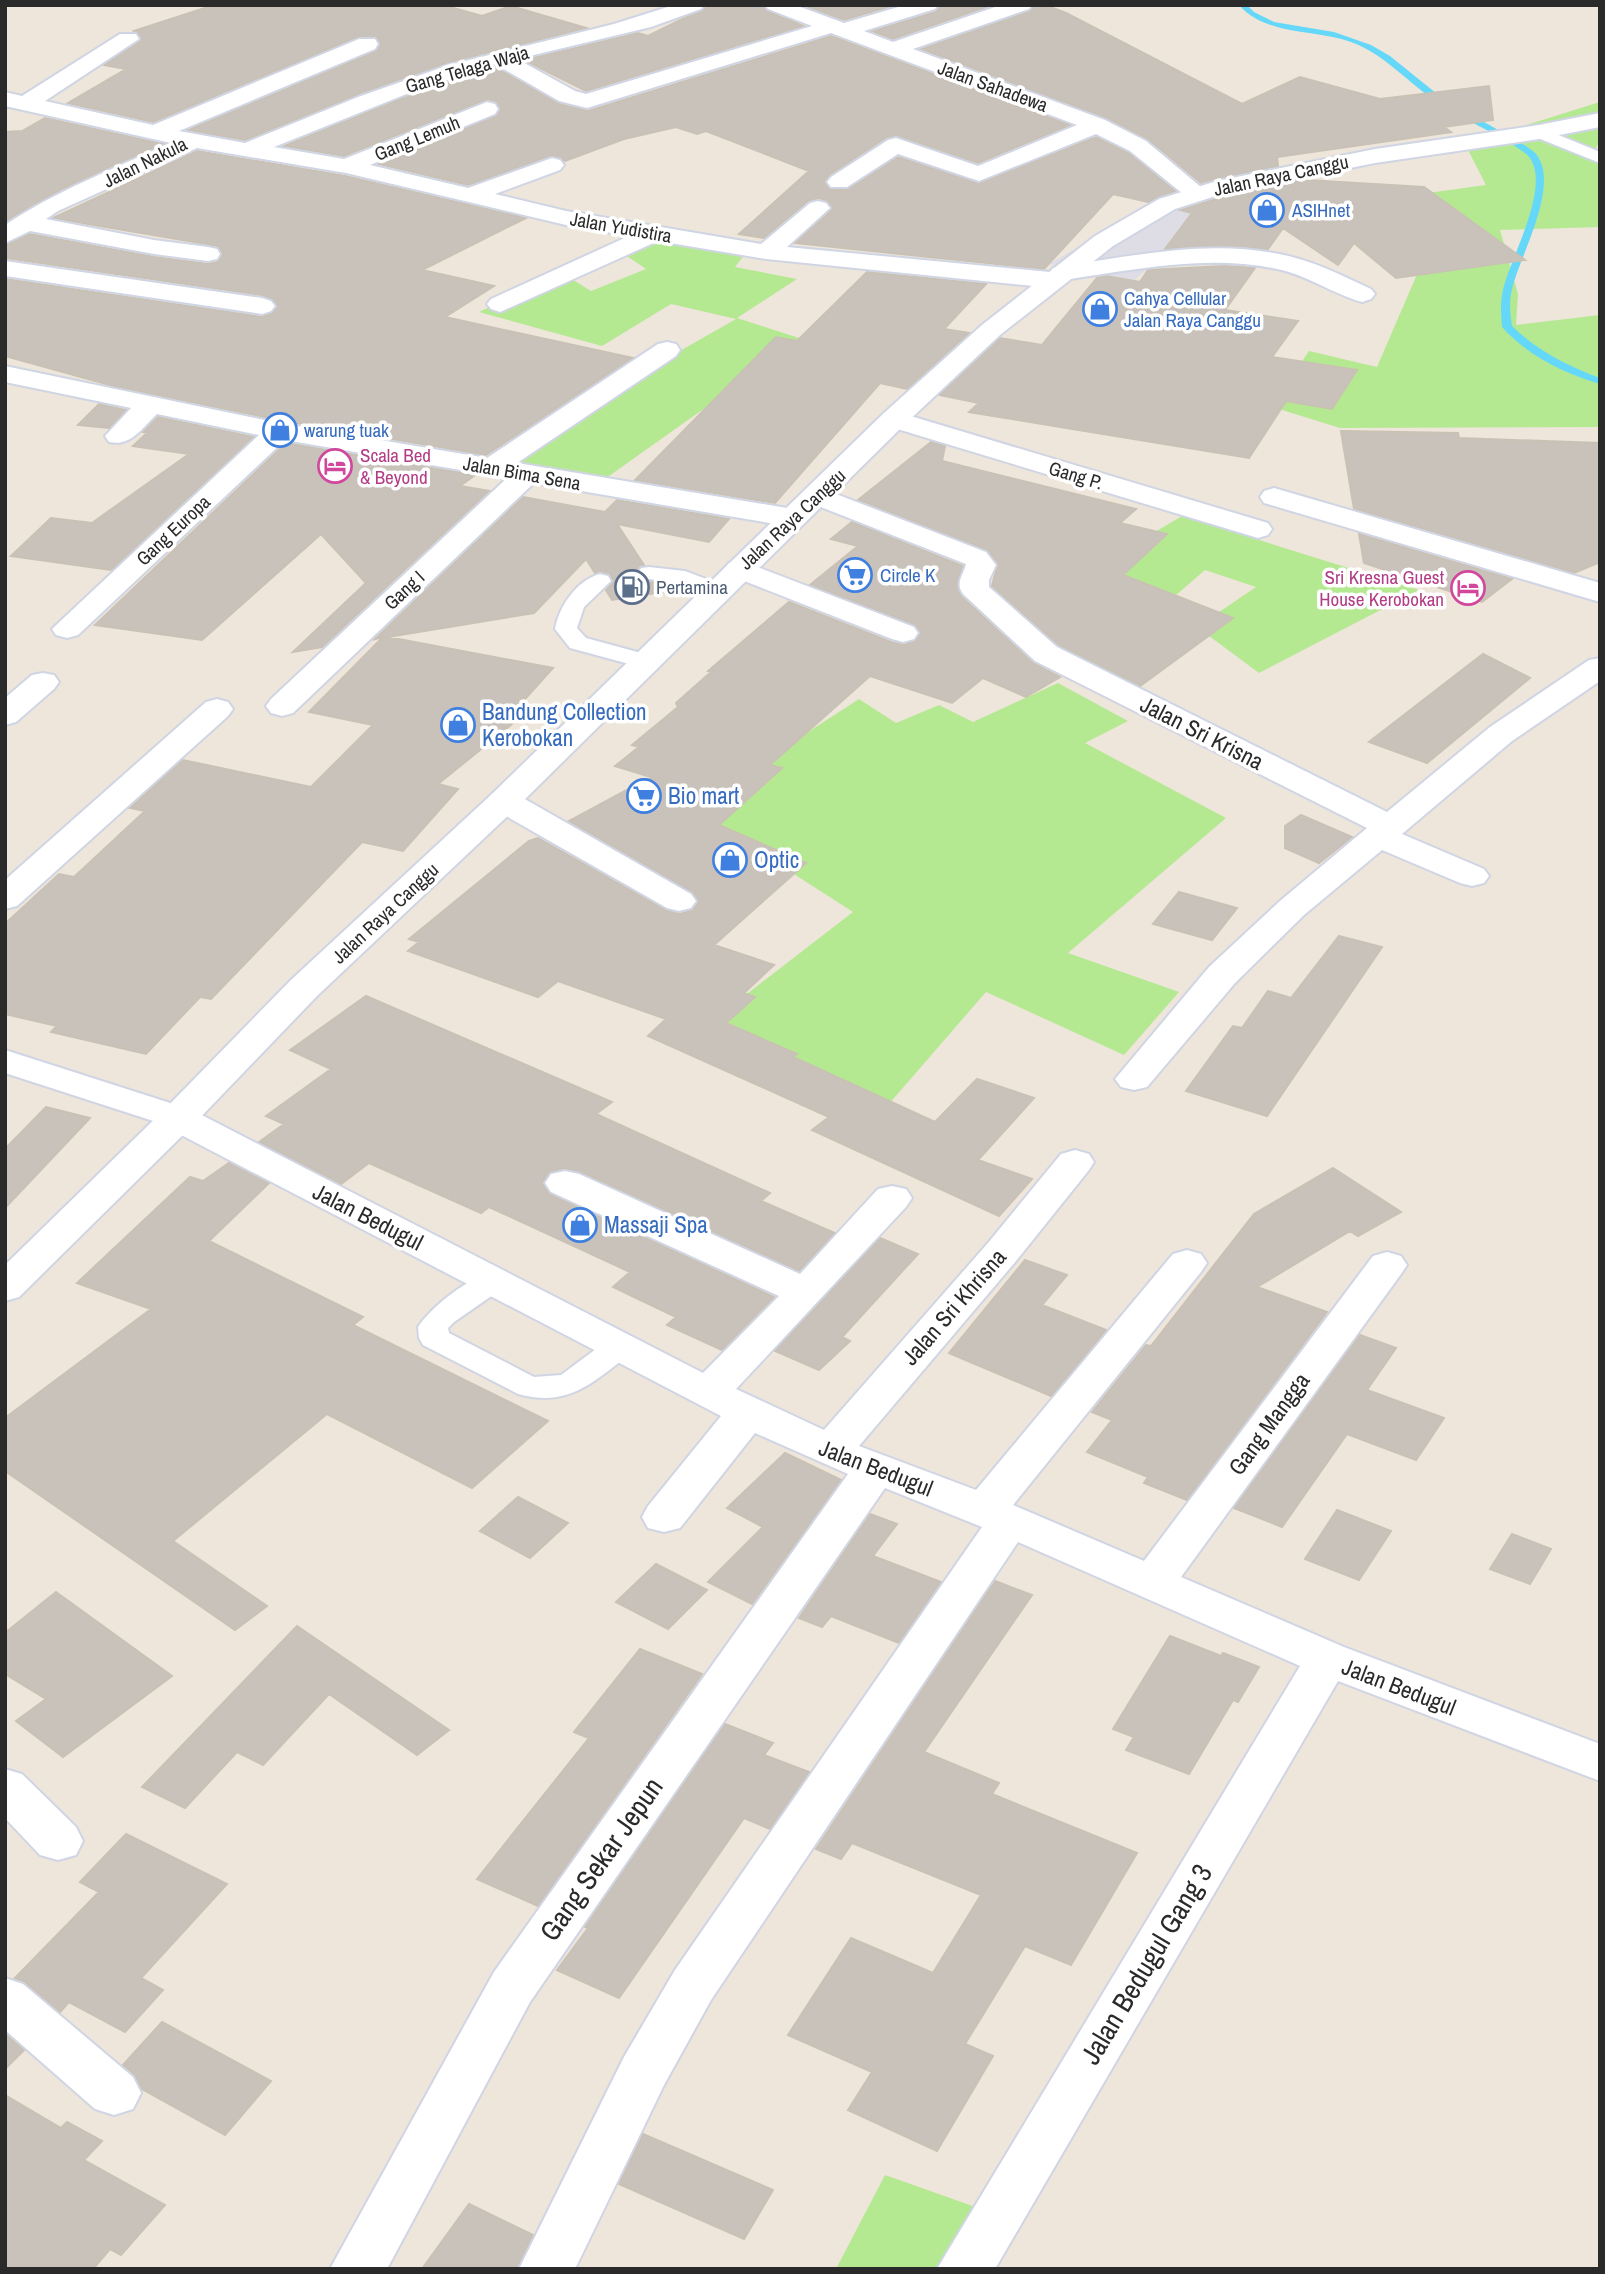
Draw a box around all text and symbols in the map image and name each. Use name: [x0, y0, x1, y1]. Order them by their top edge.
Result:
street label: Gang Telaga Waja: [402, 39, 532, 99]
street label: Jalan Sahadewa: [934, 54, 1052, 118]
street label: Gang Lemuh: [370, 109, 464, 167]
street label: Jalan Nakula: [99, 130, 191, 193]
street label: Jalan Raya Canggu: [1211, 148, 1351, 202]
shop icon: ASIHnet: [1248, 191, 1286, 229]
place label: ASIHnet: [1291, 197, 1351, 223]
street label: Jalan Yudistira: [568, 205, 674, 249]
place label: Cahya Cellular Jalan Raya Canggu: [1124, 285, 1261, 333]
shop icon: Cahya Cellular Jalan Raya Canggu: [1081, 290, 1119, 328]
shop icon: warung tuak: [261, 411, 299, 449]
place label: warung tuak: [304, 417, 389, 443]
place label: Scala Bed & Beyond: [360, 442, 431, 490]
hotel icon: Scala Bed & Beyond: [316, 447, 354, 485]
street label: Jalan Bima Sena: [461, 450, 583, 496]
street label: Gang P.: [1046, 455, 1106, 495]
street label: Jalan Raya Canggu: [733, 463, 851, 575]
street label: Gang Europa: [130, 489, 216, 571]
supermarket icon: Circle K: [836, 556, 874, 594]
place label: Circle K: [880, 562, 936, 588]
place label: Sri Kresna Guest House Kerobokan: [1319, 564, 1445, 612]
street label: Gang I: [378, 565, 430, 615]
fuel station icon: Pertamina: [613, 568, 651, 606]
hotel icon: Sri Kresna Guest House Kerobokan: [1449, 569, 1487, 607]
place label: Pertamina: [656, 574, 728, 600]
street label: Jalan Sri Krisna: [1135, 688, 1269, 777]
place label: Bandung Collection Kerobokan: [482, 696, 647, 753]
shop icon: Bandung Collection Kerobokan: [439, 706, 477, 744]
supermarket icon: Bio mart: [625, 777, 663, 815]
place label: Bio mart: [668, 780, 739, 811]
shop icon: Optic: [711, 841, 749, 879]
place label: Optic: [754, 844, 799, 875]
street label: Jalan Raya Canggu: [326, 857, 444, 969]
street label: Jalan Bedugul: [308, 1176, 429, 1257]
shop icon: Massaji Spa: [561, 1206, 599, 1244]
place label: Massaji Spa: [604, 1209, 708, 1240]
street label: Jalan Sri Khrisna: [894, 1242, 1013, 1371]
street label: Gang Mangga: [1221, 1366, 1317, 1481]
street label: Jalan Bedugul: [815, 1432, 938, 1503]
street label: Jalan Bedugul: [1338, 1651, 1461, 1722]
street label: Gang Sekar Jepun: [531, 1770, 671, 1948]
street label: Jalan Bedugul Gang 3: [1071, 1857, 1221, 2071]

